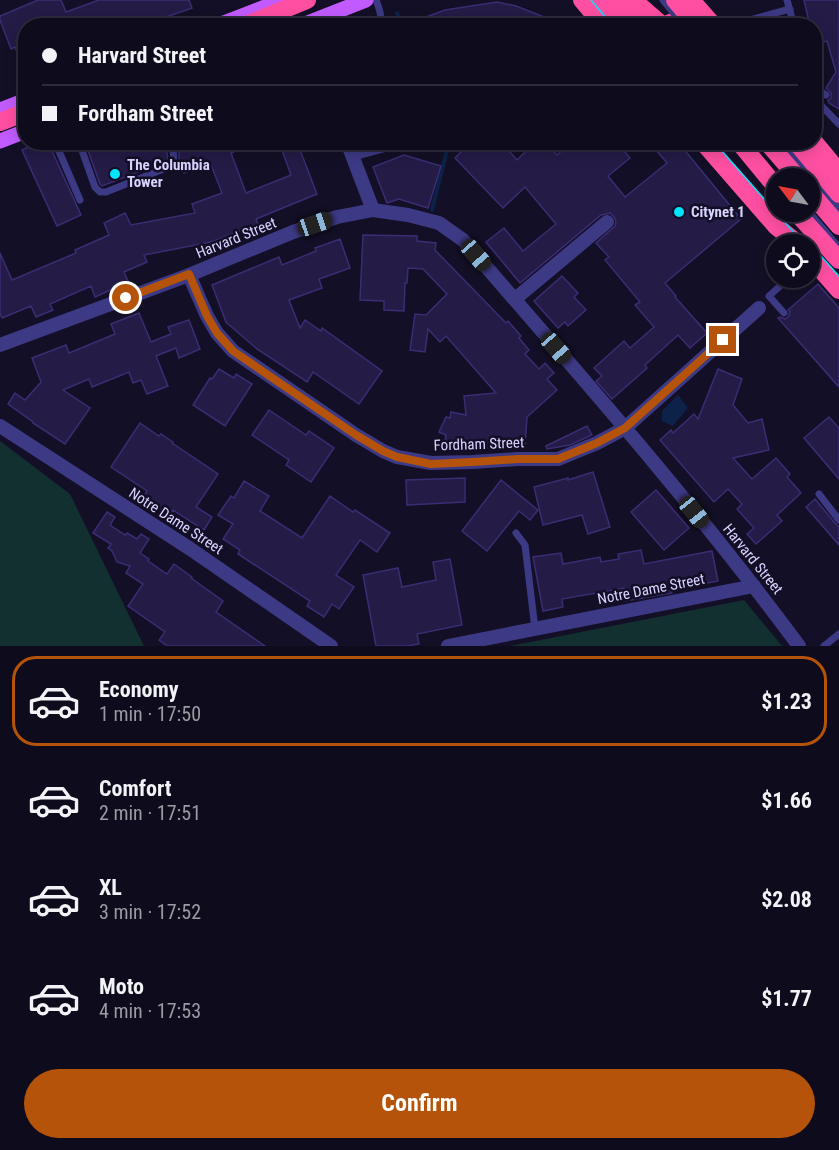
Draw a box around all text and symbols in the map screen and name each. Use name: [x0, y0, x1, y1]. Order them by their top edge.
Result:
text: Harvard Street: [78, 43, 206, 68]
text: Fordham Street: [78, 101, 213, 126]
place label: The Columbia Tower: [127, 156, 210, 191]
marker: The Columbia Tower: [108, 167, 122, 181]
north arrow: [766, 168, 820, 222]
map controls: [766, 168, 820, 288]
place label: Citynet 1: [691, 203, 745, 221]
marker: Citynet 1: [672, 205, 686, 219]
car: [295, 210, 335, 238]
street label: Harvard Street: [193, 214, 279, 262]
button: locate: [766, 234, 820, 288]
car: [457, 236, 495, 274]
route start: [112, 284, 139, 311]
route end: [709, 326, 736, 353]
car: [537, 329, 575, 367]
street label: Fordham Street: [433, 433, 525, 455]
street label: Notre Dame Street: [125, 484, 227, 558]
car: [676, 492, 712, 532]
street label: Harvard Street: [719, 520, 787, 598]
street label: Notre Dame Street: [596, 570, 706, 608]
icon: car: [27, 674, 81, 728]
text: Economy: [99, 677, 179, 702]
text: $1.23: [761, 689, 812, 714]
text: 1 min · 17:50: [99, 702, 201, 726]
icon: car: [27, 773, 81, 827]
text: Comfort: [99, 776, 172, 801]
text: $1.66: [761, 788, 812, 813]
text: 2 min · 17:51: [99, 801, 201, 825]
icon: car: [27, 872, 81, 926]
text: XL: [99, 875, 122, 900]
text: $2.08: [761, 887, 812, 912]
text: 3 min · 17:52: [99, 900, 201, 924]
icon: car: [27, 971, 81, 1025]
text: Moto: [99, 974, 144, 999]
text: $1.77: [761, 986, 812, 1011]
text: 4 min · 17:53: [99, 999, 201, 1023]
button: Confirm: [24, 1069, 815, 1138]

